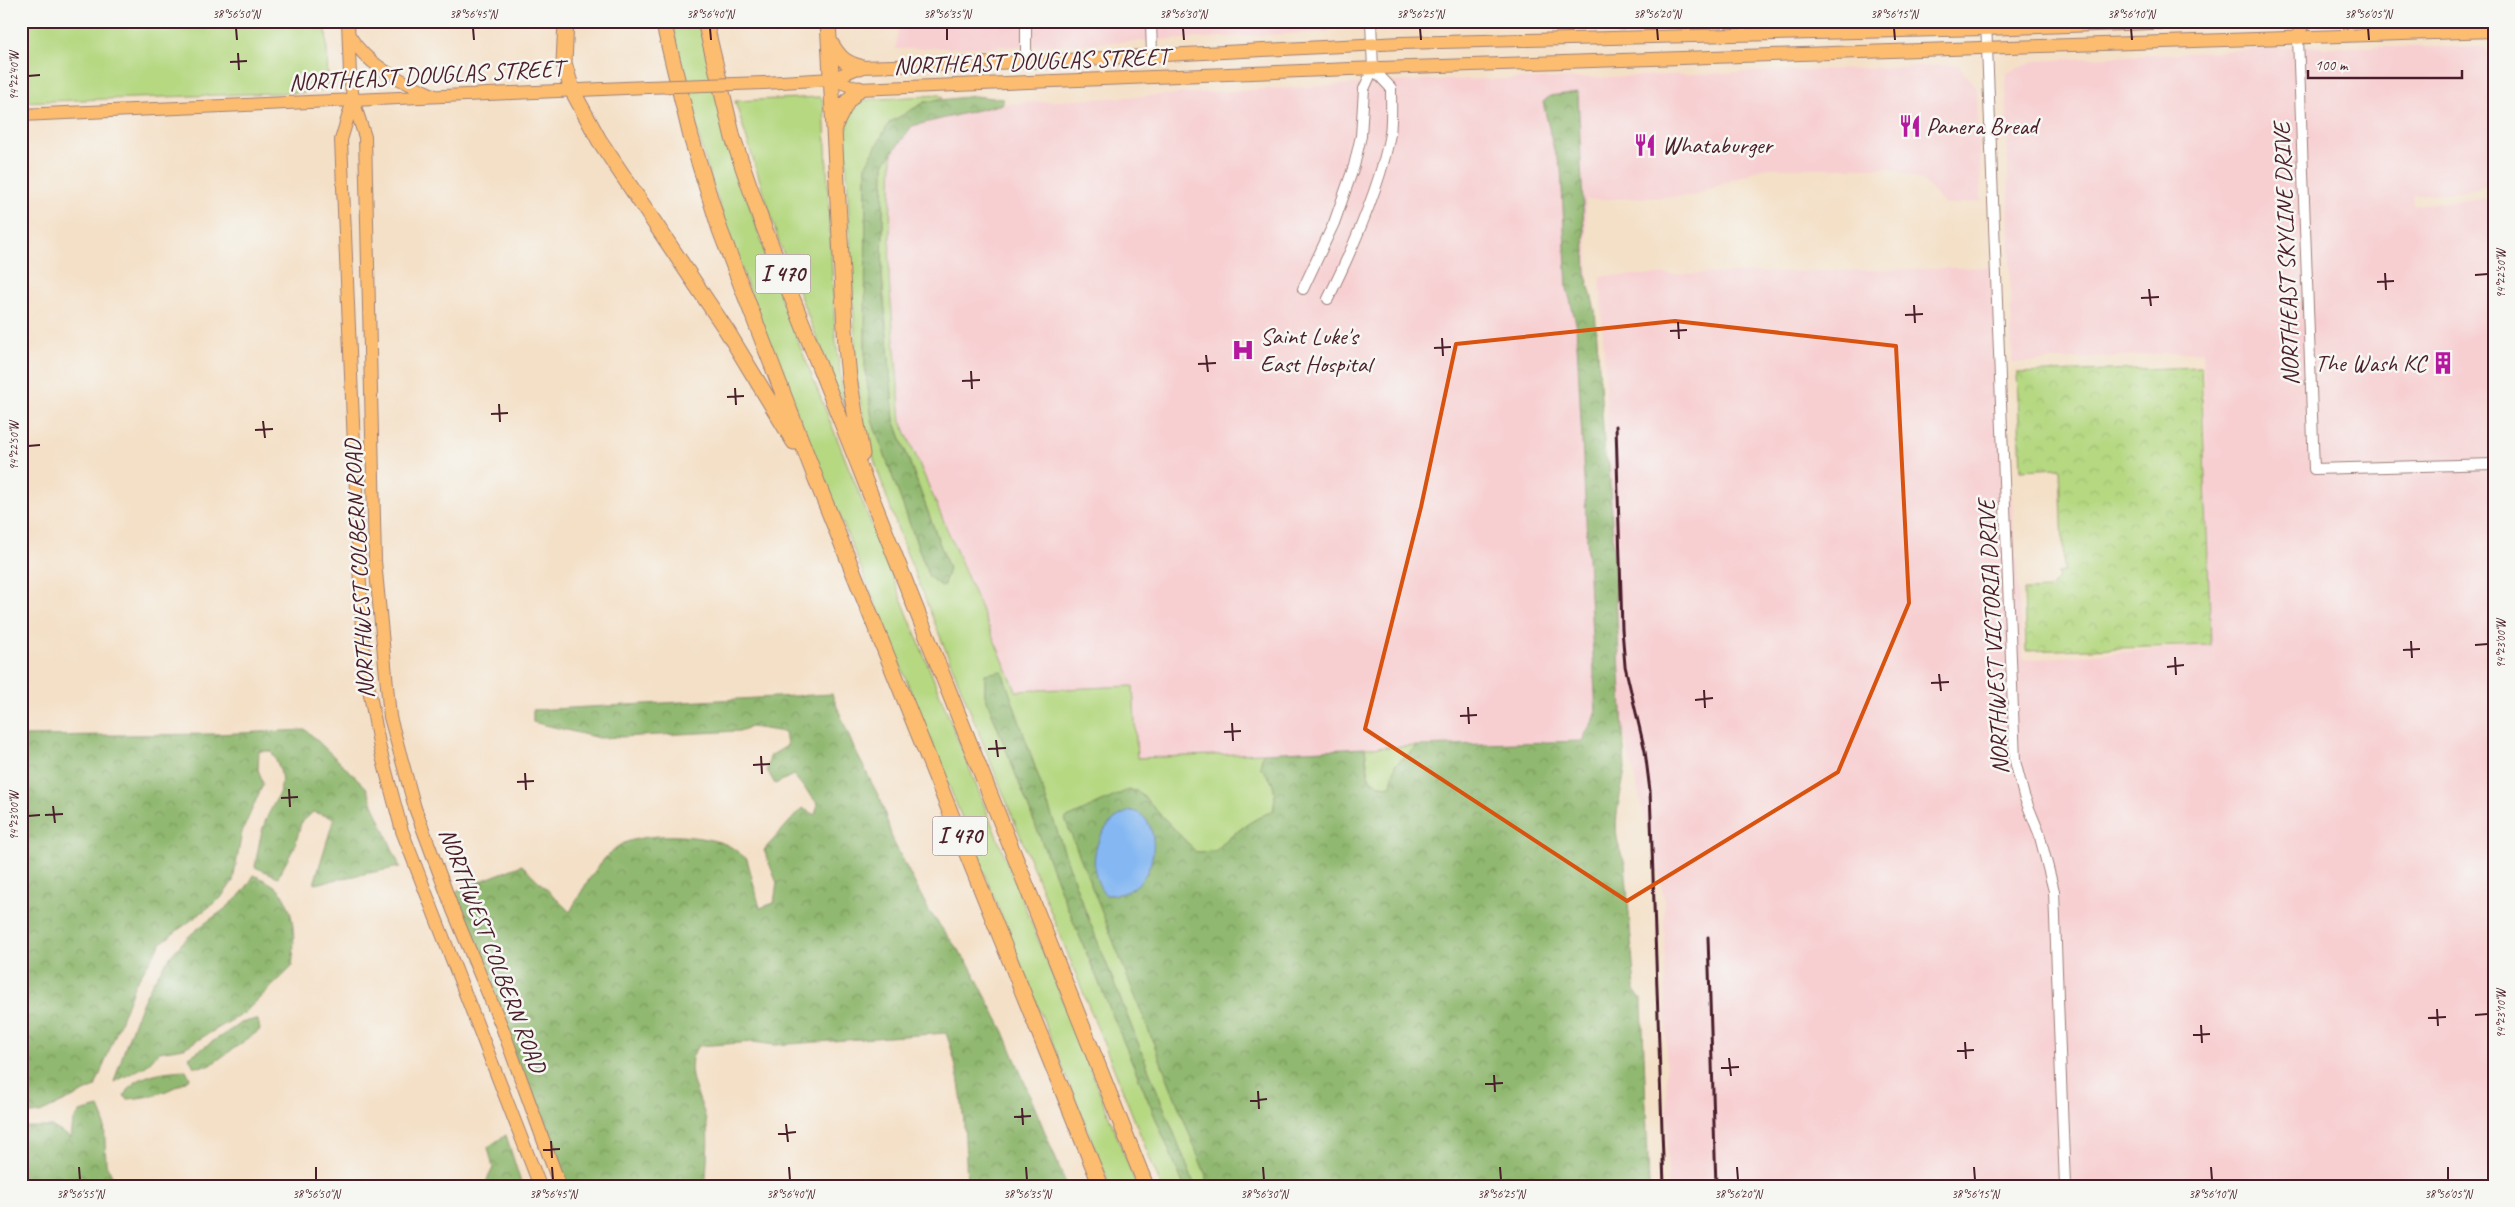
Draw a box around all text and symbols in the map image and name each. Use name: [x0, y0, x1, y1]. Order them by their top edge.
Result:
text: 38°56'50"N: [212, 6, 261, 22]
text: 38°56'45"N: [449, 6, 498, 22]
text: 38°56'40"N: [686, 6, 735, 22]
text: 38°56'35"N: [923, 6, 972, 22]
text: 38°56'30"N: [1159, 6, 1208, 22]
text: 38°56'25"N: [1396, 6, 1445, 22]
text: 38°56'20"N: [1633, 6, 1682, 22]
text: 38°56'15"N: [1870, 6, 1919, 22]
text: 38°56'10"N: [2107, 6, 2156, 22]
text: 38°56'05"N: [2344, 6, 2393, 22]
street label: NORTHEAST DOUGLAS STREET: [893, 41, 1175, 81]
scale bar: [2308, 48, 2461, 80]
text: 94°22'40"W: [6, 49, 22, 100]
street label: NORTHEAST DOUGLAS STREET: [288, 53, 570, 97]
text: 100 m: [2315, 56, 2349, 75]
place label: Panera Bread: [1926, 111, 2041, 141]
restaurant icon: Panera Bread: [1897, 113, 1923, 139]
street label: NORTHEAST SKYLINE DRIVE: [2266, 119, 2306, 386]
place label: Whataburger: [1662, 130, 1774, 160]
restaurant icon: Whataburger: [1632, 132, 1658, 158]
text: 94°22'50"W: [2493, 247, 2509, 298]
road number: I 470: [756, 254, 810, 294]
place label: Saint Luke's East Hospital: [1260, 321, 1375, 379]
hospital icon: Saint Luke's East Hospital: [1230, 337, 1256, 363]
place label: The Wash KC: [2315, 348, 2429, 378]
building icon: The Wash KC: [2430, 350, 2456, 376]
text: 94°22'50"W: [6, 419, 22, 470]
street label: NORTHWEST COLBERN ROAD: [337, 436, 381, 699]
street label: NORTHWEST VICTORIA DRIVE: [1971, 496, 2015, 775]
text: 94°23'00"W: [2493, 617, 2509, 668]
text: 94°23'00"W: [6, 789, 22, 840]
road number: I 470: [932, 816, 988, 856]
street label: NORTHWEST COLBERN ROAD: [432, 823, 554, 1079]
text: 94°23'10"W: [2493, 987, 2509, 1038]
text: 38°56'55"N: [56, 1186, 105, 1202]
text: 38°56'50"N: [292, 1186, 341, 1202]
text: 38°56'45"N: [529, 1186, 578, 1202]
text: 38°56'40"N: [766, 1186, 815, 1202]
text: 38°56'35"N: [1003, 1186, 1052, 1202]
text: 38°56'30"N: [1240, 1186, 1289, 1202]
text: 38°56'25"N: [1477, 1186, 1526, 1202]
text: 38°56'20"N: [1714, 1186, 1763, 1202]
text: 38°56'15"N: [1951, 1186, 2000, 1202]
text: 38°56'10"N: [2188, 1186, 2237, 1202]
text: 38°56'05"N: [2424, 1186, 2473, 1202]

